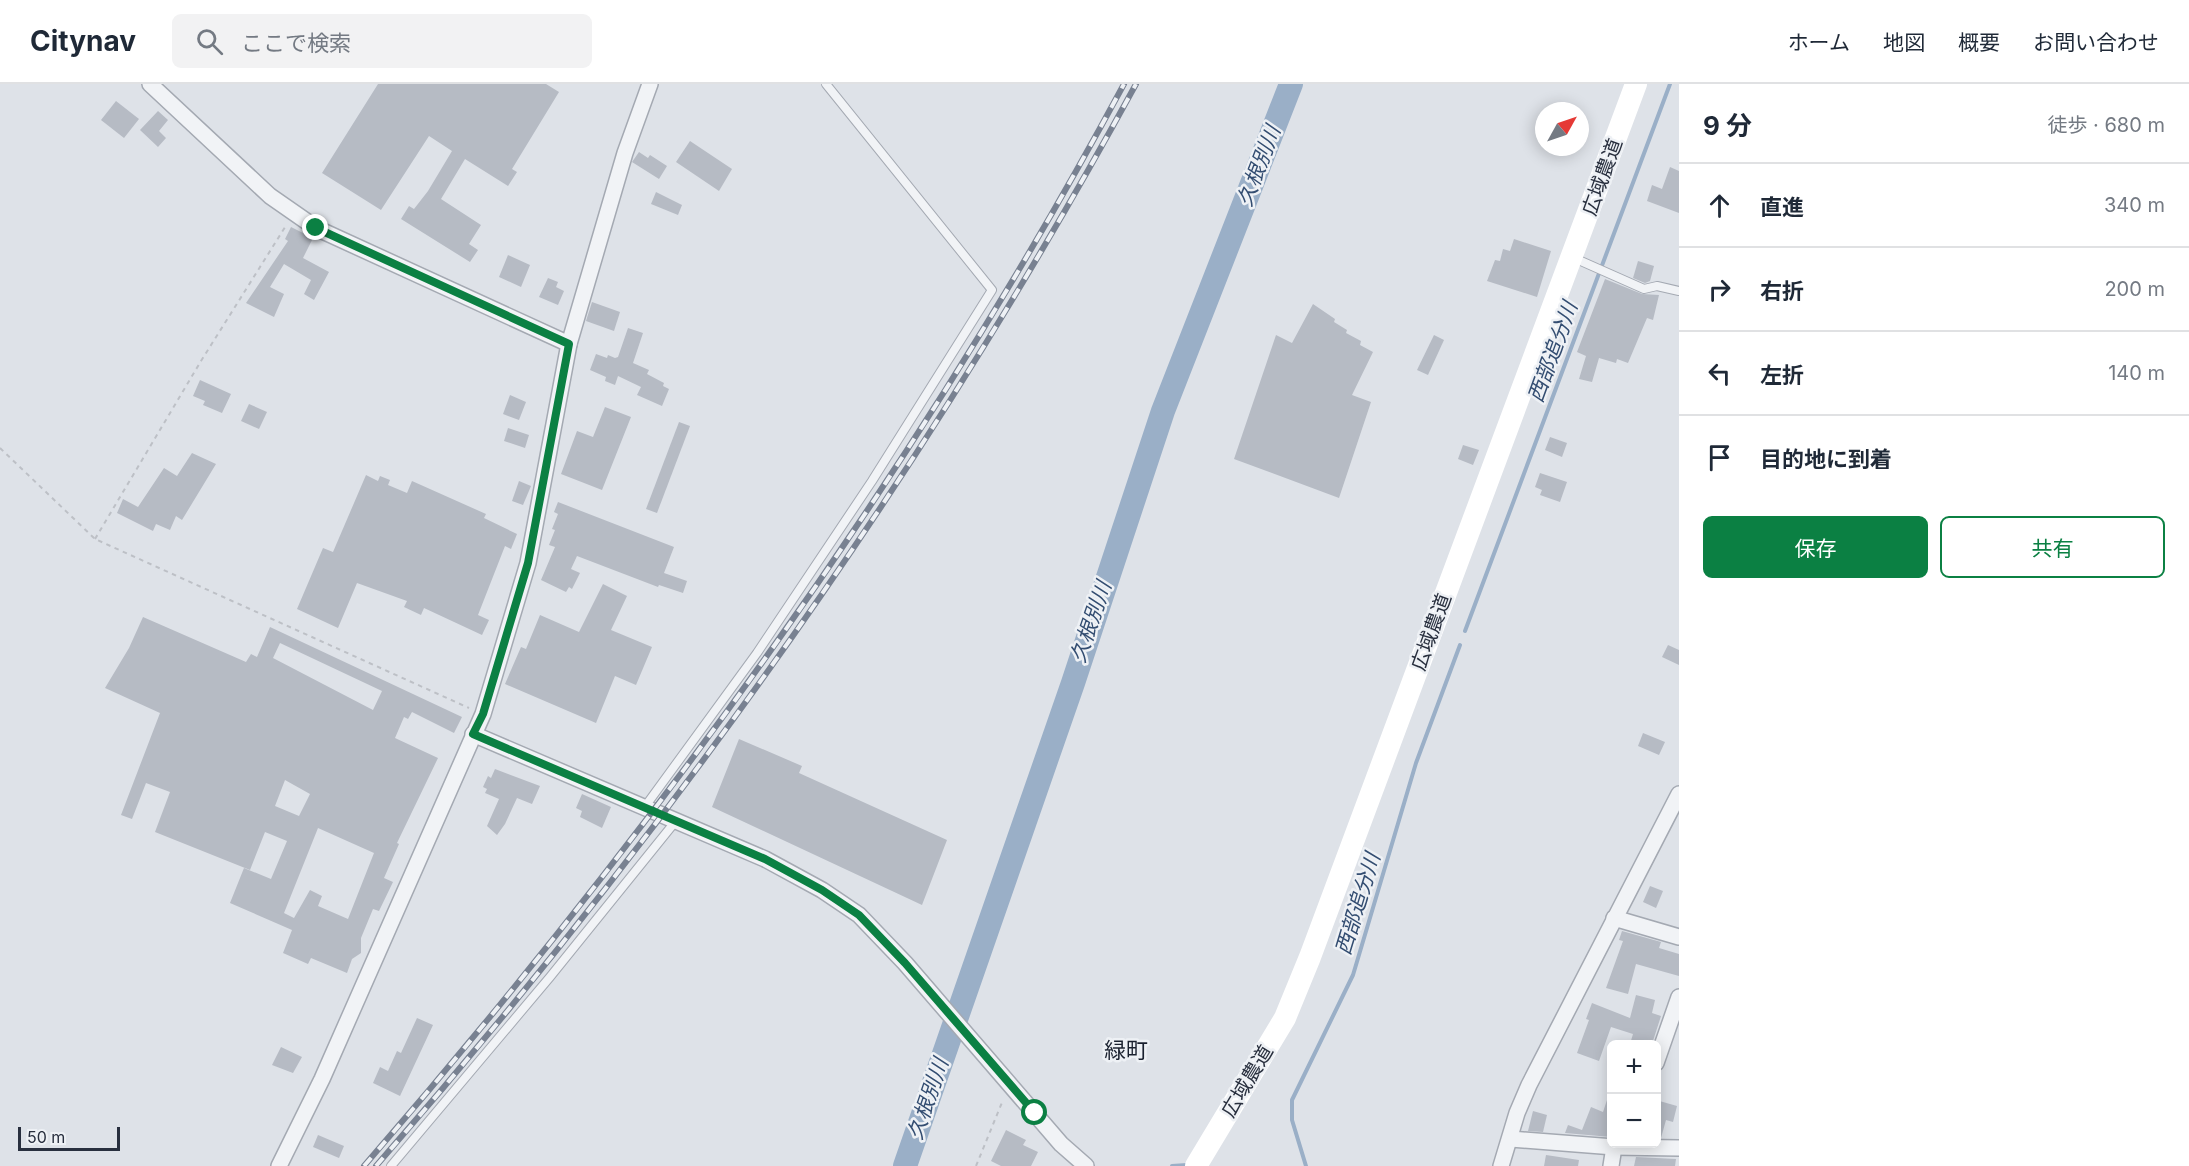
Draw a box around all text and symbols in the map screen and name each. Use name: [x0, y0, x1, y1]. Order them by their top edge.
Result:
search box: [172, 14, 592, 68]
text: Citynav: [30, 24, 136, 58]
icon: search: [193, 25, 226, 58]
text: ここで検索: [241, 30, 351, 56]
text: ホーム: [1788, 30, 1850, 55]
text: 地図: [1883, 30, 1925, 55]
text: 概要: [1958, 30, 2000, 55]
text: お問い合わせ: [2033, 30, 2159, 55]
north arrow: [1535, 102, 1589, 156]
text: 9 分: [1703, 110, 1752, 141]
text: 徒歩 · 680 m: [2047, 113, 2165, 137]
water label: 久根別川: [1232, 120, 1286, 210]
street label: 広域農道: [1577, 135, 1627, 219]
icon: ahead: [1703, 189, 1736, 222]
text: 340 m: [2104, 193, 2165, 217]
text: 直進: [1760, 194, 1804, 220]
route end: [302, 214, 328, 240]
icon: right: [1703, 273, 1736, 306]
text: 200 m: [2104, 277, 2165, 301]
text: 右折: [1760, 278, 1804, 304]
water label: 西部追分川: [1523, 296, 1583, 405]
icon: left: [1703, 357, 1736, 390]
text: 140 m: [2108, 361, 2165, 385]
text: 左折: [1760, 362, 1804, 388]
icon: arrive: [1703, 441, 1736, 474]
text: 目的地に到着: [1760, 446, 1892, 472]
button: 保存: [1703, 516, 1928, 578]
button: 共有: [1940, 516, 2165, 578]
water label: 久根別川: [1065, 576, 1117, 666]
street label: 広域農道: [1406, 590, 1456, 674]
water label: 西部追分川: [1330, 848, 1385, 958]
district label: 緑町: [1104, 1037, 1148, 1063]
map controls: [1607, 1040, 1661, 1148]
button: +: [1607, 1040, 1661, 1094]
street label: 広域農道: [1216, 1041, 1278, 1121]
water label: 久根別川: [902, 1053, 954, 1143]
button: −: [1607, 1094, 1661, 1148]
route start: [1021, 1099, 1047, 1125]
scale bar: [18, 1124, 120, 1152]
text: 50 m: [27, 1127, 65, 1147]

